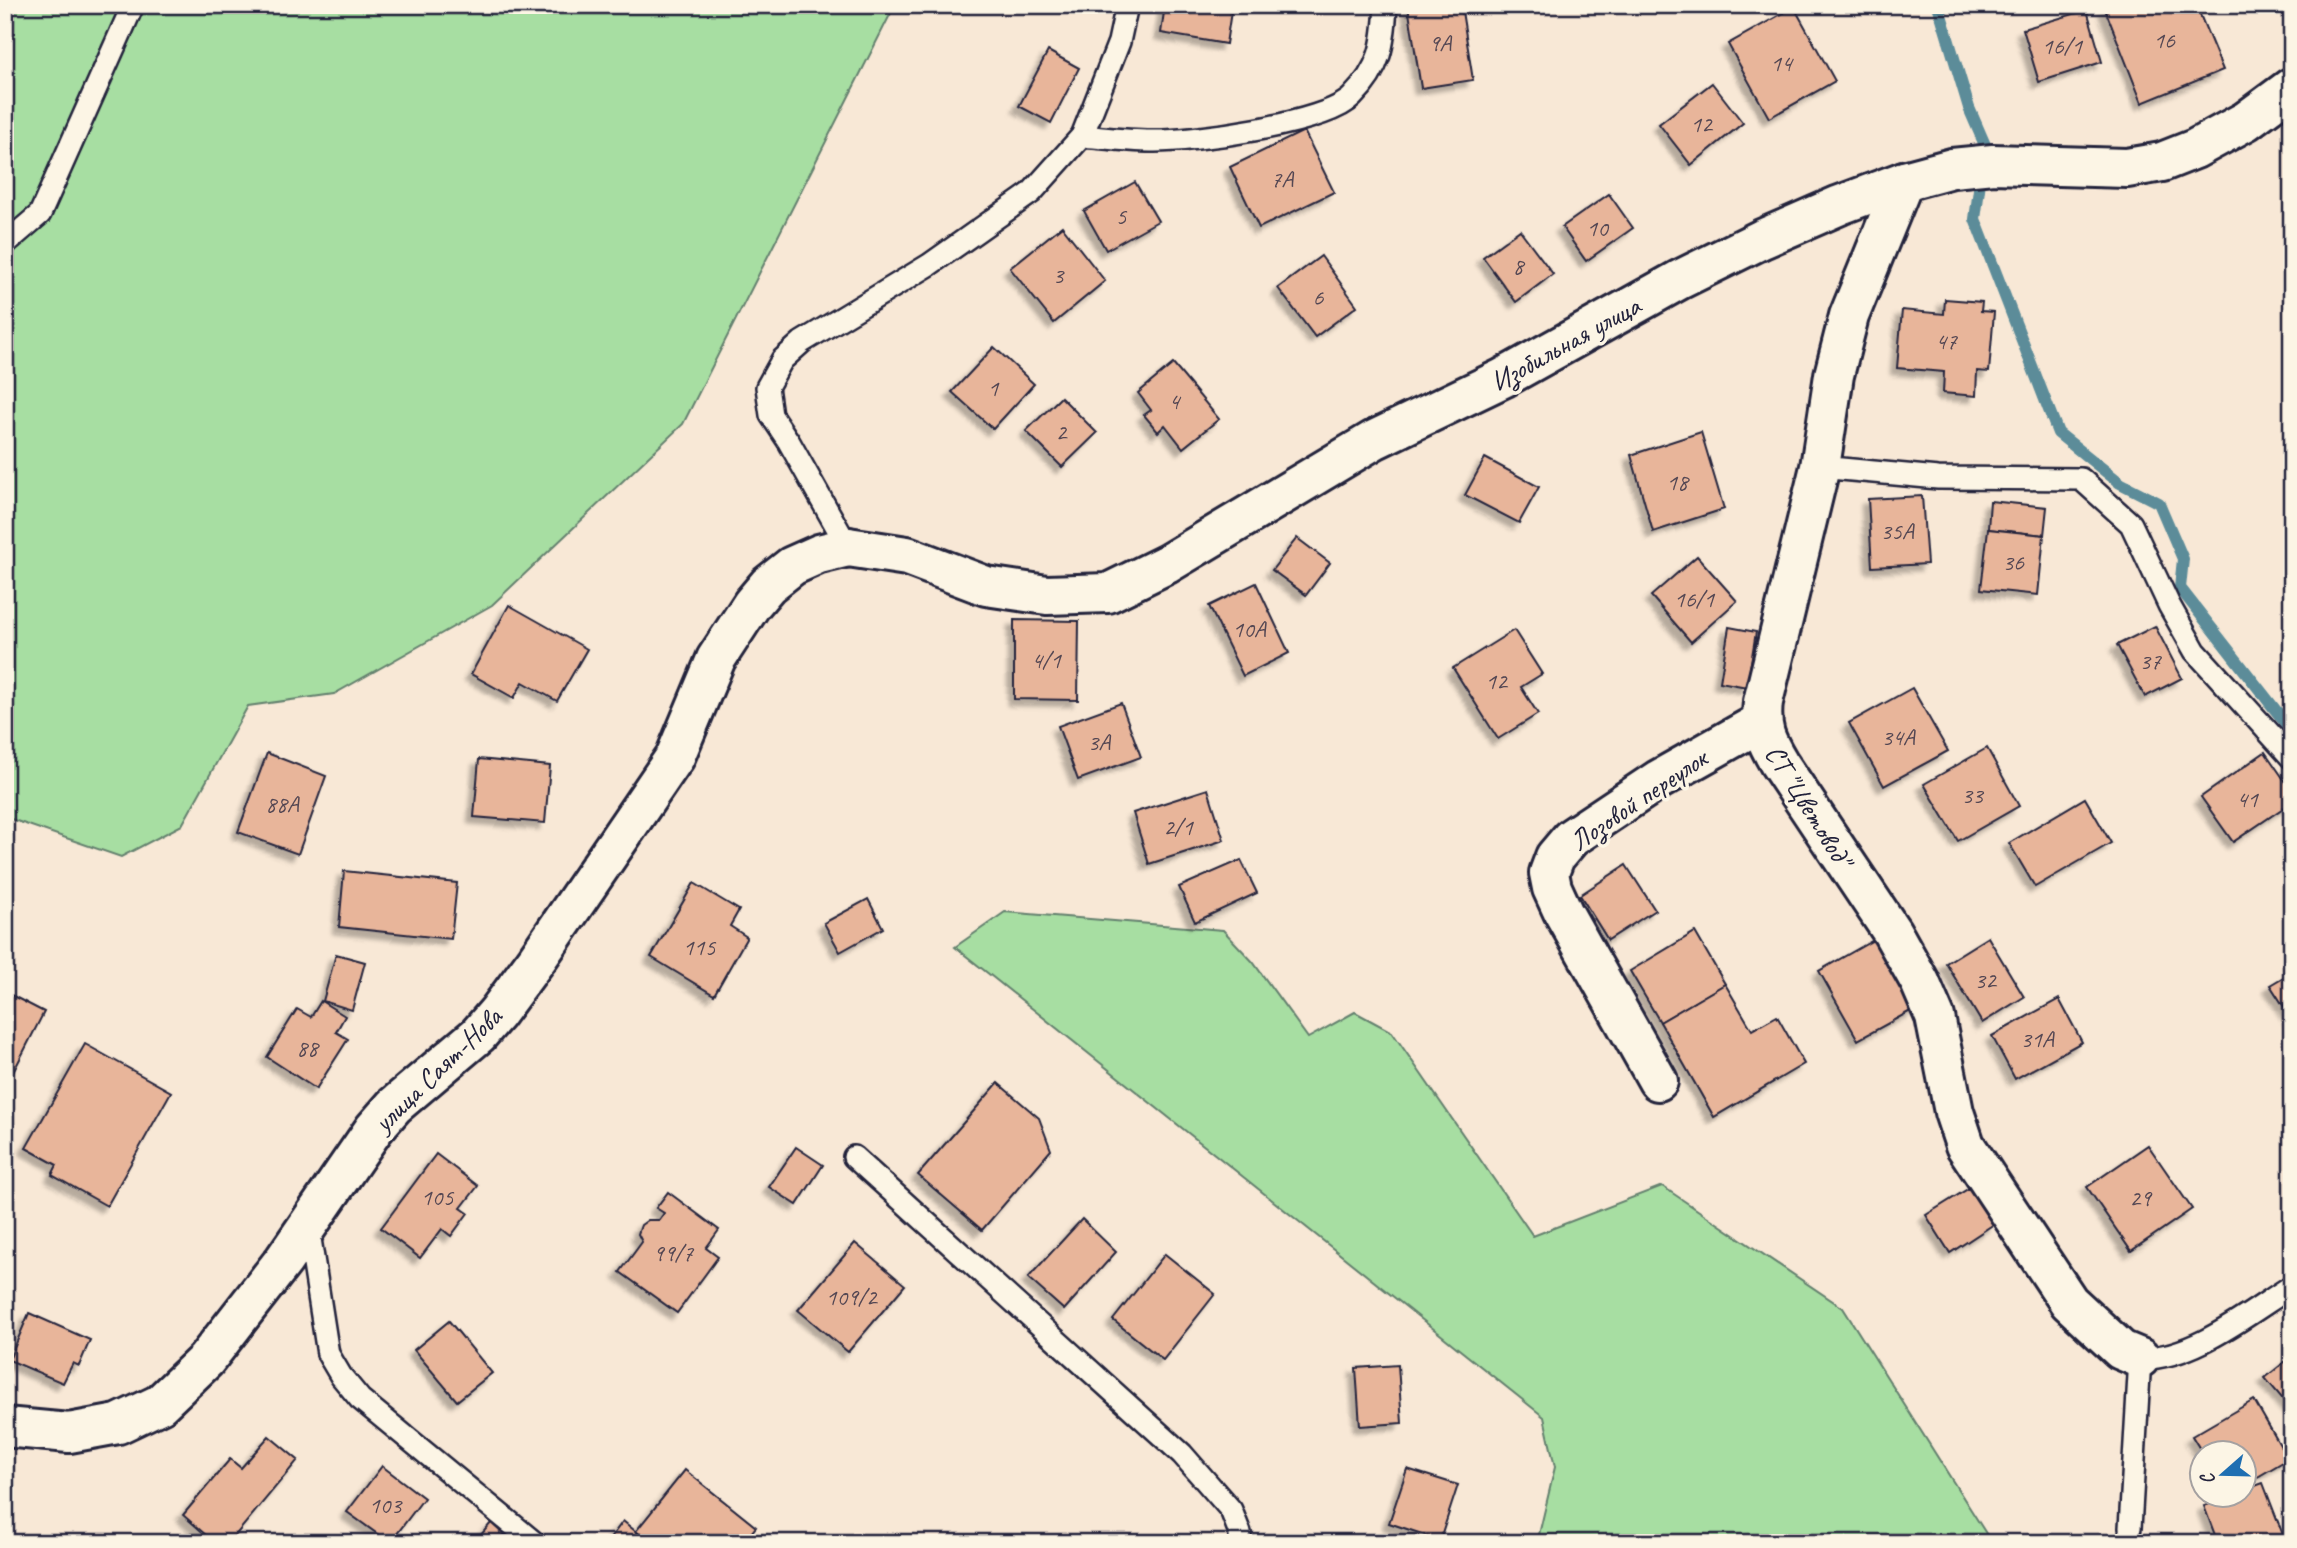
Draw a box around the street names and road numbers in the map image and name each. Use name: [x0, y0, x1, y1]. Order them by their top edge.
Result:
street label: Изобильная улица: [1484, 287, 1648, 400]
street label: СТ "Цветовод": [1757, 738, 1863, 877]
street label: Лозовой переулок: [1563, 739, 1716, 859]
street label: улица Саят-Нова: [364, 998, 510, 1141]

